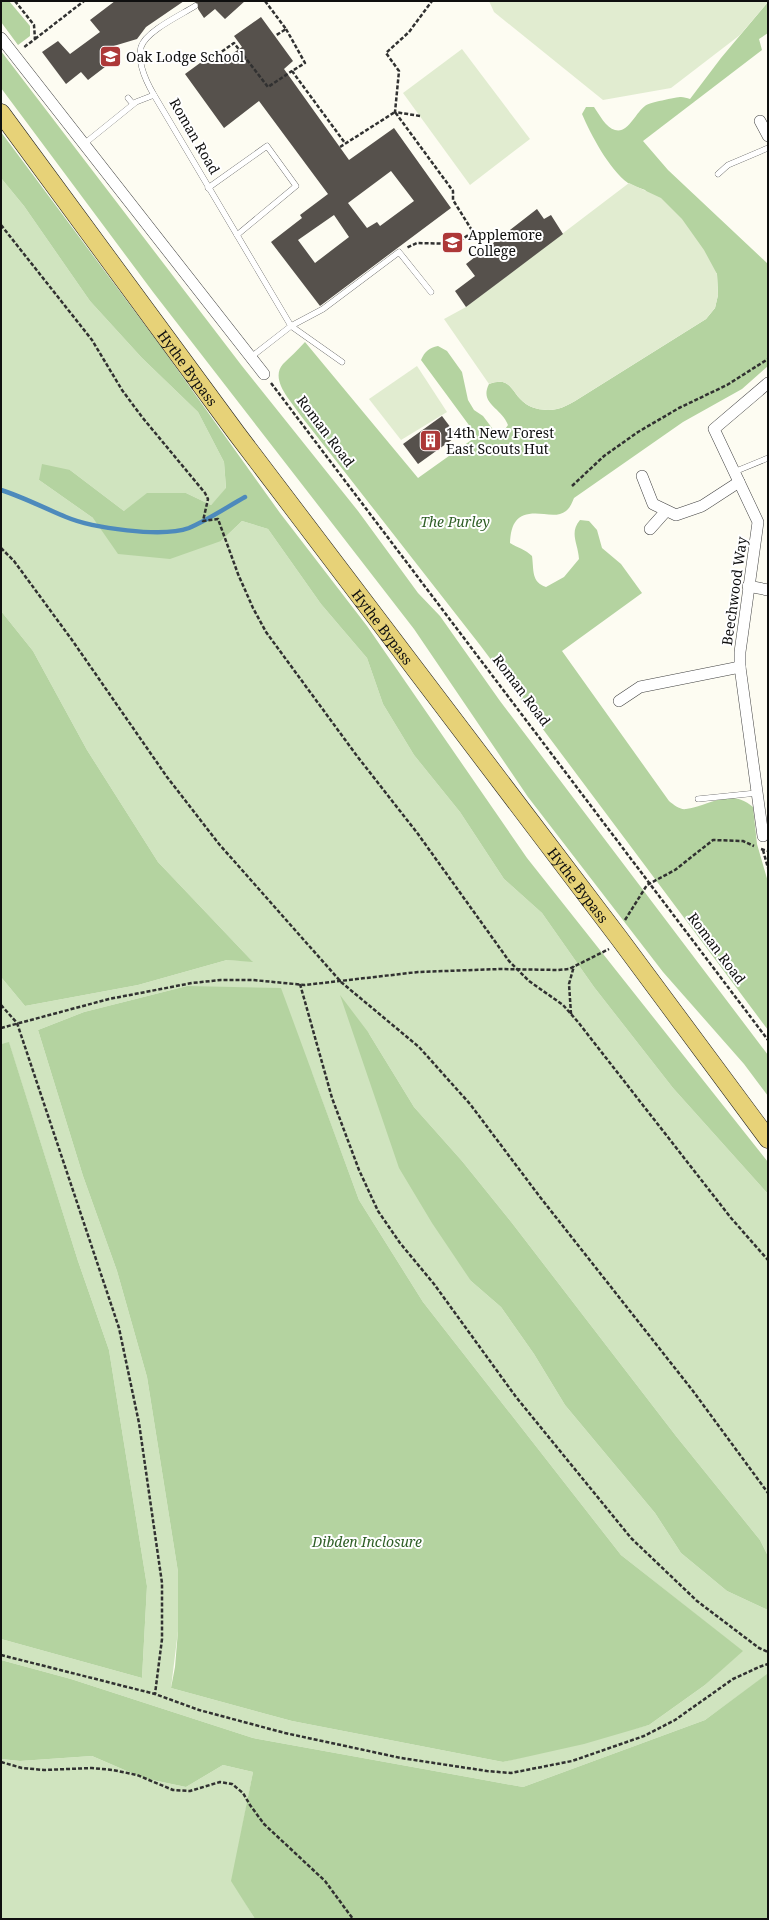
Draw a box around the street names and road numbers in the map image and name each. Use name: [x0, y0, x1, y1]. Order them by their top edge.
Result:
street label: Roman Road: [166, 95, 225, 178]
street label: Hythe Bypass: [154, 326, 222, 409]
street label: Roman Road: [293, 391, 359, 471]
street label: Beechwood Way: [717, 535, 751, 647]
street label: Hythe Bypass: [348, 585, 418, 668]
street label: Roman Road: [489, 650, 555, 730]
street label: Hythe Bypass: [544, 843, 613, 926]
street label: Roman Road: [684, 908, 750, 988]

